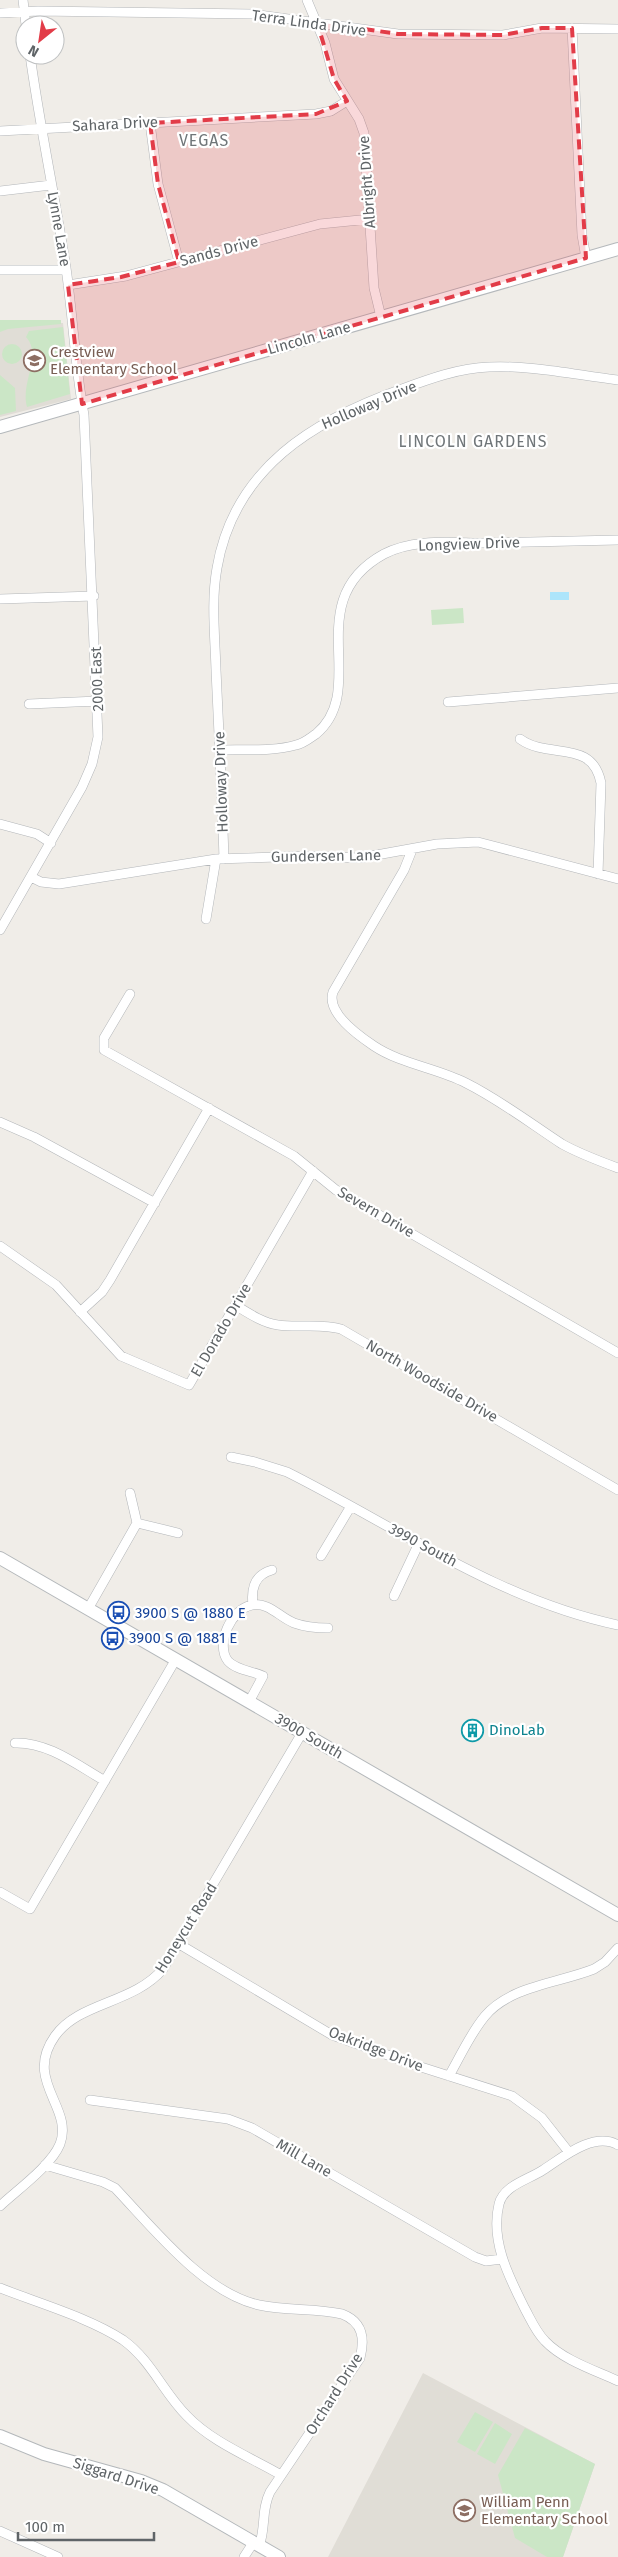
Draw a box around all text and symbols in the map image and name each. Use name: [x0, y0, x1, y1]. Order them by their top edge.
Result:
street label: Terra Linda Drive: [251, 6, 367, 40]
north arrow: [15, 15, 65, 65]
text: N: [25, 41, 42, 61]
street label: Sahara Drive: [72, 113, 158, 135]
district label: VEGAS: [179, 131, 229, 150]
street label: Albright Drive: [355, 135, 379, 229]
street label: Lynne Lane: [44, 190, 74, 268]
street label: Sands Drive: [178, 232, 260, 270]
street label: Lincoln Lane: [265, 318, 353, 358]
place label: Crestview Elementary School: [50, 343, 178, 378]
school or university icon: Crestview Elementary School: [22, 349, 46, 373]
street label: Holloway Drive: [319, 377, 419, 433]
district label: LINCOLN GARDENS: [399, 432, 547, 451]
street label: Longview Drive: [418, 533, 520, 555]
street label: 2000 East: [87, 646, 107, 712]
street label: Holloway Drive: [210, 731, 232, 833]
street label: Gundersen Lane: [271, 846, 381, 866]
street label: Severn Drive: [334, 1183, 418, 1241]
street label: El Dorado Drive: [187, 1280, 255, 1380]
street label: North Woodside Drive: [363, 1336, 501, 1426]
street label: 3990 South: [386, 1519, 460, 1571]
bus stop icon: 3900 S @ 1880 E: [107, 1601, 131, 1625]
place label: 3900 S @ 1880 E: [135, 1604, 246, 1622]
bus stop icon: 3900 S @ 1881 E: [101, 1626, 125, 1650]
place label: 3900 S @ 1881 E: [129, 1629, 237, 1647]
street label: 3900 South: [272, 1709, 346, 1763]
building icon: DinoLab: [461, 1718, 485, 1742]
place label: DinoLab: [489, 1721, 545, 1739]
street label: Honeycut Road: [151, 1880, 221, 1976]
street label: Oakridge Drive: [326, 2023, 426, 2075]
street label: Mill Lane: [273, 2135, 335, 2181]
street label: Orchard Drive: [302, 2350, 366, 2438]
street label: Siggard Drive: [71, 2454, 161, 2498]
place label: William Penn Elementary School: [481, 2493, 609, 2528]
school or university icon: William Penn Elementary School: [453, 2499, 477, 2523]
scale bar: [18, 2510, 154, 2542]
text: 100 m: [25, 2518, 65, 2536]

